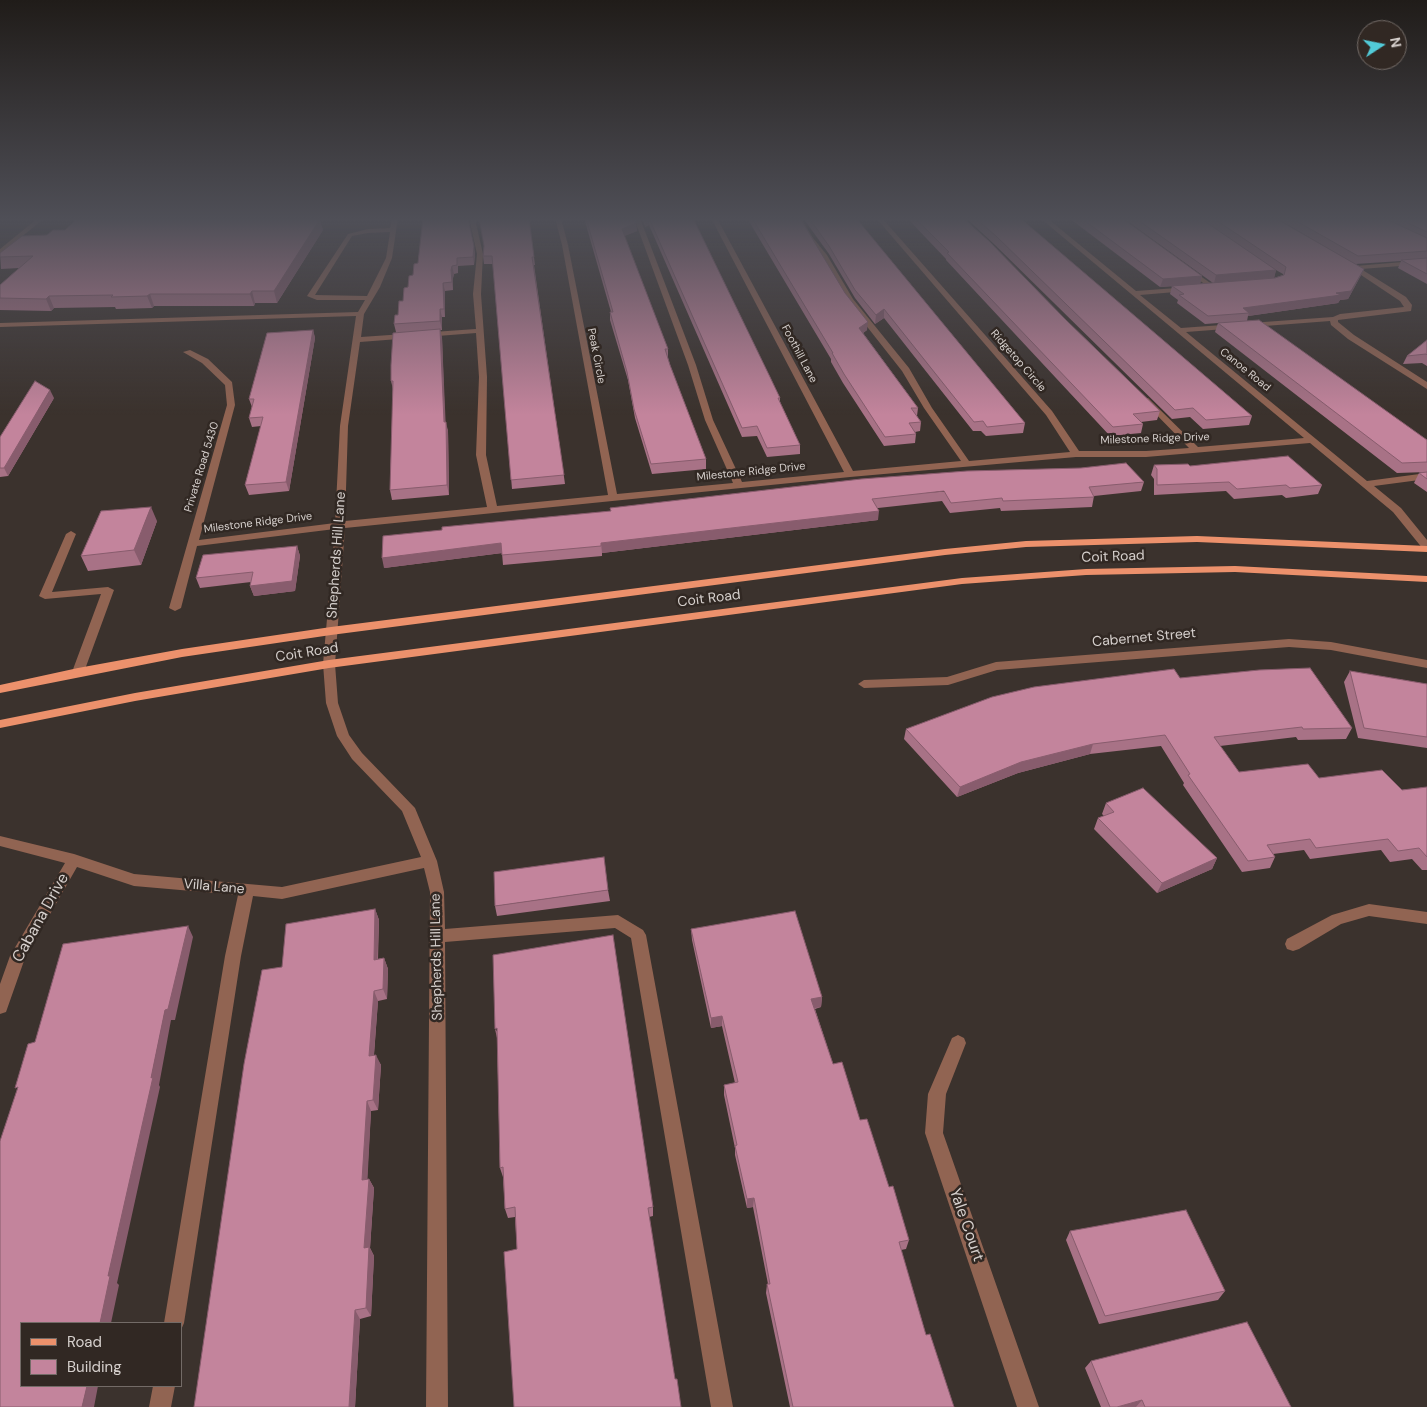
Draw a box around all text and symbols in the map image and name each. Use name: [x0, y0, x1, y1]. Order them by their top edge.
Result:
north arrow: [1357, 20, 1407, 70]
text: N: [1386, 36, 1406, 49]
street label: Foothill Lane: [778, 323, 820, 385]
street label: Peak Circle: [584, 327, 608, 385]
street label: Ridgetop Circle: [987, 327, 1049, 395]
street label: Canoe Road: [1217, 346, 1273, 394]
street label: Private Road 5430: [182, 420, 222, 514]
street label: Milestone Ridge Drive: [1100, 430, 1210, 448]
street label: Milestone Ridge Drive: [696, 460, 806, 484]
street label: Shepherds Hill Lane: [324, 491, 350, 619]
street label: Milestone Ridge Drive: [203, 510, 313, 536]
street label: Coit Road: [1081, 547, 1145, 567]
street label: Coit Road: [676, 587, 742, 611]
street label: Cabernet Street: [1091, 625, 1197, 651]
street label: Coit Road: [274, 640, 340, 666]
street label: Cabana Drive: [9, 870, 73, 966]
street label: Villa Lane: [183, 876, 245, 898]
street label: Shepherds Hill Lane: [427, 893, 447, 1021]
street label: Yale Court: [945, 1186, 987, 1264]
legend: [20, 1322, 182, 1387]
text: Road: [67, 1332, 102, 1352]
text: Building: [67, 1357, 122, 1377]

